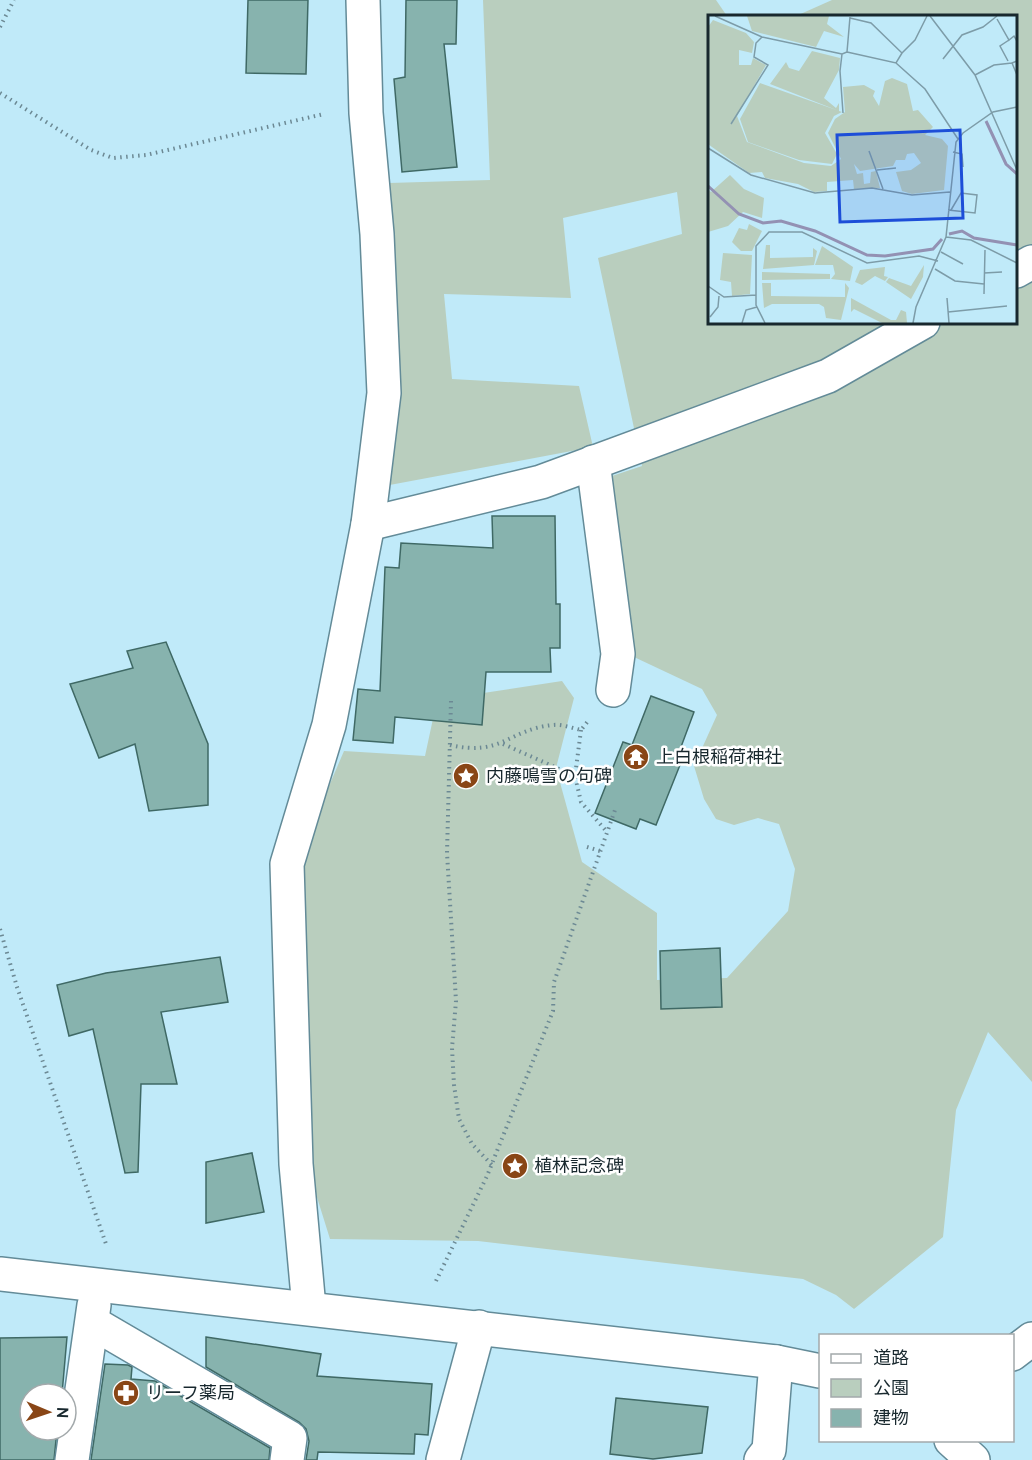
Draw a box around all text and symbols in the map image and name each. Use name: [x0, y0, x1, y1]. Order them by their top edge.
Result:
inset map: [708, 15, 1017, 324]
temple icon: 上白根稲荷神社: [621, 742, 651, 772]
place label: 上白根稲荷神社: [656, 746, 782, 768]
place icon: 内藤鳴雪の句碑: [451, 761, 481, 791]
place label: 内藤鳴雪の句碑: [486, 765, 612, 787]
place icon: 植林記念碑: [500, 1151, 530, 1181]
place label: 植林記念碑: [534, 1155, 624, 1177]
legend: [819, 1334, 1014, 1442]
text: 道路: [873, 1347, 909, 1369]
text: 公園: [873, 1377, 909, 1399]
pharmacy icon: リーフ薬局: [111, 1378, 141, 1408]
north arrow: [18, 1382, 78, 1442]
place label: リーフ薬局: [146, 1382, 235, 1404]
text: N: [53, 1407, 72, 1418]
text: 建物: [873, 1407, 909, 1429]

